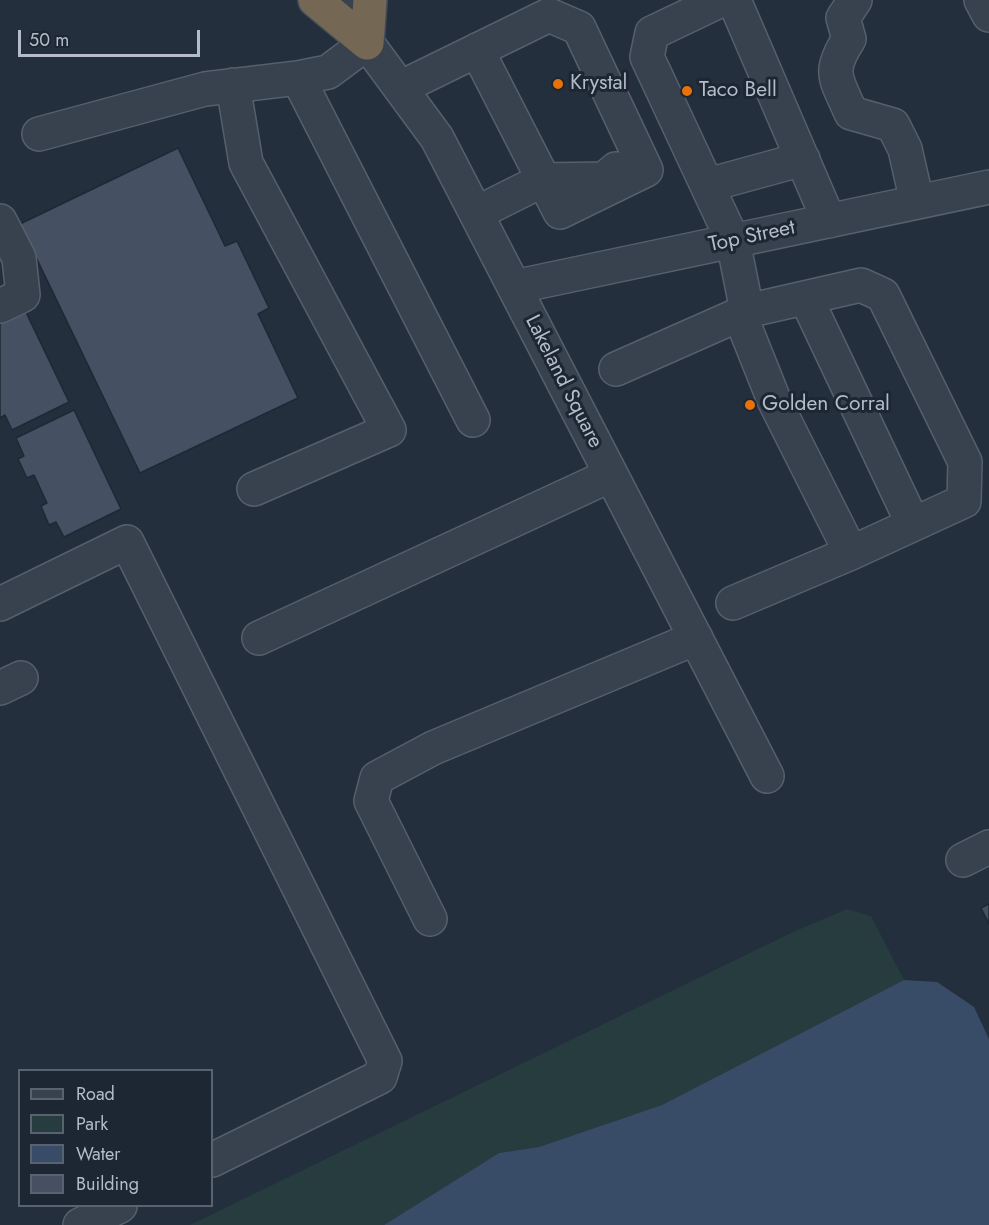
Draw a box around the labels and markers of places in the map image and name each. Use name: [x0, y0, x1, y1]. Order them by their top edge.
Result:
place label: Krystal: [570, 71, 627, 97]
marker: Krystal: [551, 77, 565, 91]
place label: Taco Bell: [699, 78, 777, 104]
marker: Taco Bell: [680, 84, 694, 98]
place label: Golden Corral: [762, 392, 890, 418]
marker: Golden Corral: [743, 398, 757, 412]

